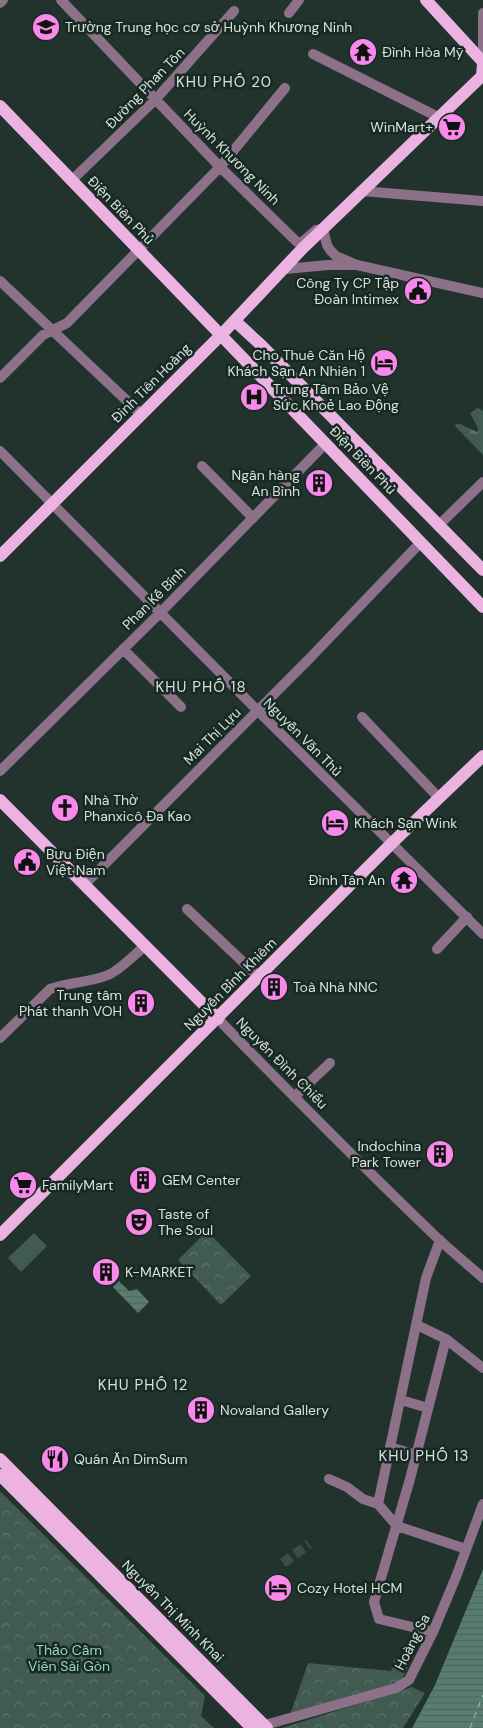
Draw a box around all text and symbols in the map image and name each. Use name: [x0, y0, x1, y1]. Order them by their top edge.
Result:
school or university icon: Trường Trung học cơ sở Huỳnh Khương Ninh: [31, 12, 61, 42]
place label: Trường Trung học cơ sở Huỳnh Khương Ninh: [65, 18, 352, 36]
temple icon: Đình Hòa Mỹ: [348, 37, 378, 67]
street label: Đường Phan Tôn: [102, 43, 188, 133]
place label: Đình Hòa Mỹ: [382, 43, 464, 61]
district label: KHU PHỐ 20: [176, 72, 272, 92]
street label: Huỳnh Khương Ninh: [180, 105, 284, 209]
supermarket icon: WinMart+: [437, 112, 467, 142]
place label: WinMart+: [370, 118, 433, 136]
street label: Điện Biên Phủ: [84, 172, 158, 248]
place label: Công Ty CP Tập Đoàn Intimex: [296, 274, 399, 308]
public building icon: Công Ty CP Tập Đoàn Intimex: [403, 276, 433, 306]
street label: Đinh Tiên Hoàng: [107, 339, 195, 427]
place label: Cho Thuê Căn Hộ Khách Sạn An Nhiên 1: [227, 346, 365, 380]
hotel icon: Cho Thuê Căn Hộ Khách Sạn An Nhiên 1: [369, 348, 399, 378]
place label: Trung Tâm Bảo Vệ Sức Khoẻ Lao Động: [273, 380, 399, 414]
hospital icon: Trung Tâm Bảo Vệ Sức Khoẻ Lao Động: [239, 382, 269, 412]
street label: Ðiện Biên Phủ: [326, 422, 400, 498]
place label: Ngân hàng An Bình: [232, 466, 300, 500]
building icon: Ngân hàng An Bình: [304, 468, 334, 498]
street label: Phan Kế Bính: [118, 562, 190, 634]
district label: KHU PHỐ 18: [155, 677, 247, 697]
street label: Nguyễn Văn Thủ: [260, 694, 346, 780]
street label: Mai Thị Lựu: [179, 703, 245, 769]
place label: Nhà Thờ Phanxicô Đa Kao: [84, 791, 191, 825]
church icon: Nhà Thờ Phanxicô Đa Kao: [50, 793, 80, 823]
hotel icon: Khách Sạn Wink: [320, 808, 350, 838]
place label: Khách Sạn Wink: [354, 814, 457, 832]
place label: Bưu Điện Việt Nam: [46, 845, 106, 879]
public building icon: Bưu Điện Việt Nam: [12, 847, 42, 877]
temple icon: Đình Tân An: [389, 865, 419, 895]
place label: Đình Tân An: [309, 871, 385, 889]
street label: Nguyễn Bỉnh Khiêm: [180, 934, 280, 1034]
building icon: Toà Nhà NNC: [259, 972, 289, 1002]
place label: Toà Nhà NNC: [293, 978, 378, 996]
place label: Trung tâm Phát thanh VOH: [19, 986, 122, 1020]
building icon: Trung tâm Phát thanh VOH: [126, 988, 156, 1018]
street label: Nguyễn Đình Chiểu: [232, 1013, 332, 1113]
place label: Indochina Park Tower: [351, 1137, 421, 1171]
building icon: Indochina Park Tower: [425, 1139, 455, 1169]
building icon: GEM Center: [128, 1165, 158, 1195]
supermarket icon: FamilyMart: [8, 1170, 38, 1200]
place label: GEM Center: [162, 1171, 240, 1189]
place label: FamilyMart: [42, 1176, 113, 1194]
place label: Taste of The Soul: [158, 1205, 213, 1239]
theatre icon: Taste of The Soul: [124, 1207, 154, 1237]
building icon: K-MARKET: [91, 1257, 121, 1287]
place label: K-MARKET: [125, 1263, 193, 1281]
district label: KHU PHỐ 12: [98, 1375, 188, 1395]
building icon: Novaland Gallery: [186, 1395, 216, 1425]
place label: Novaland Gallery: [220, 1401, 329, 1419]
restaurant icon: Quán Ăn DimSum: [40, 1444, 70, 1474]
district label: KHU PHỐ 13: [379, 1446, 469, 1466]
place label: Quán Ăn DimSum: [74, 1450, 187, 1468]
street label: Nguyễn Thị Minh Khai: [118, 1556, 228, 1666]
hotel icon: Cozy Hotel HCM: [263, 1573, 293, 1603]
place label: Cozy Hotel HCM: [297, 1579, 402, 1597]
street label: Hoàng Sa: [390, 1611, 434, 1673]
park label: Thảo Cầm Viên Sài Gòn: [28, 1641, 110, 1675]

